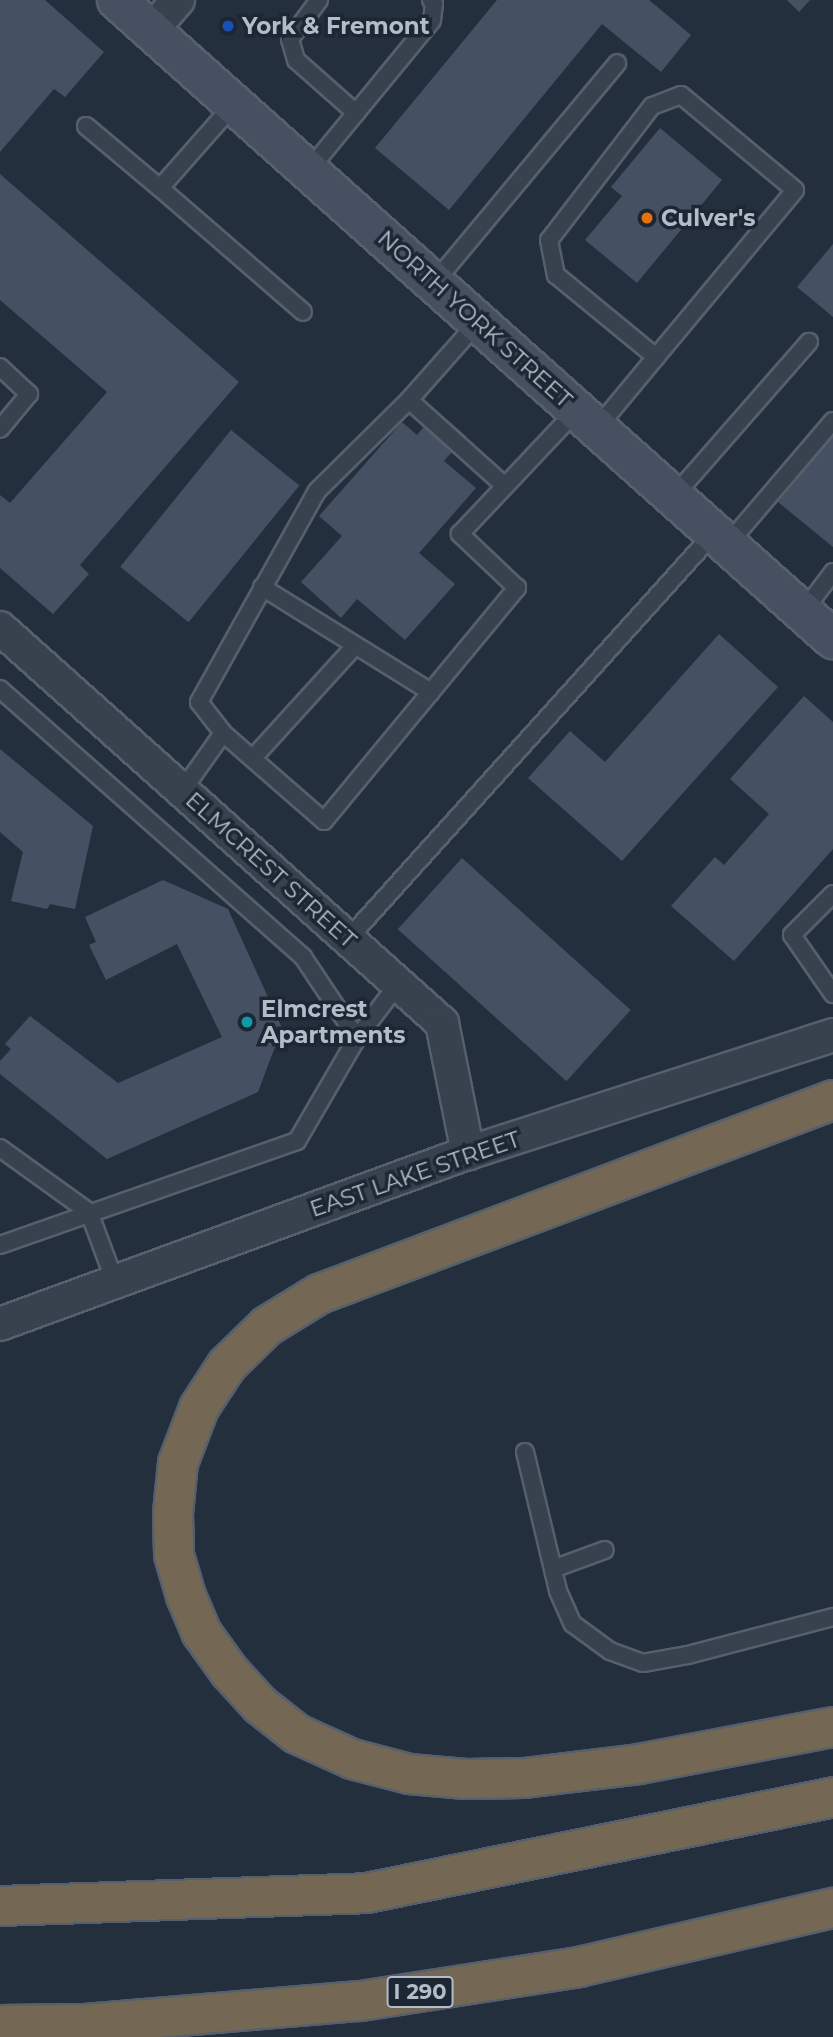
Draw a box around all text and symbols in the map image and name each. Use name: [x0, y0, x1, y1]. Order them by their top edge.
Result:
place label: York & Fremont: [242, 12, 430, 40]
marker: York & Fremont: [220, 18, 236, 34]
place label: Culver's: [661, 204, 755, 232]
marker: Culver's: [639, 210, 655, 226]
street label: NORTH YORK STREET: [372, 224, 578, 414]
street label: ELMCREST STREET: [180, 786, 362, 954]
place label: Elmcrest Apartments: [261, 995, 406, 1049]
marker: Elmcrest Apartments: [239, 1014, 255, 1030]
street label: EAST LAKE STREET: [306, 1125, 524, 1223]
road number: I 290: [385, 1974, 455, 2010]

